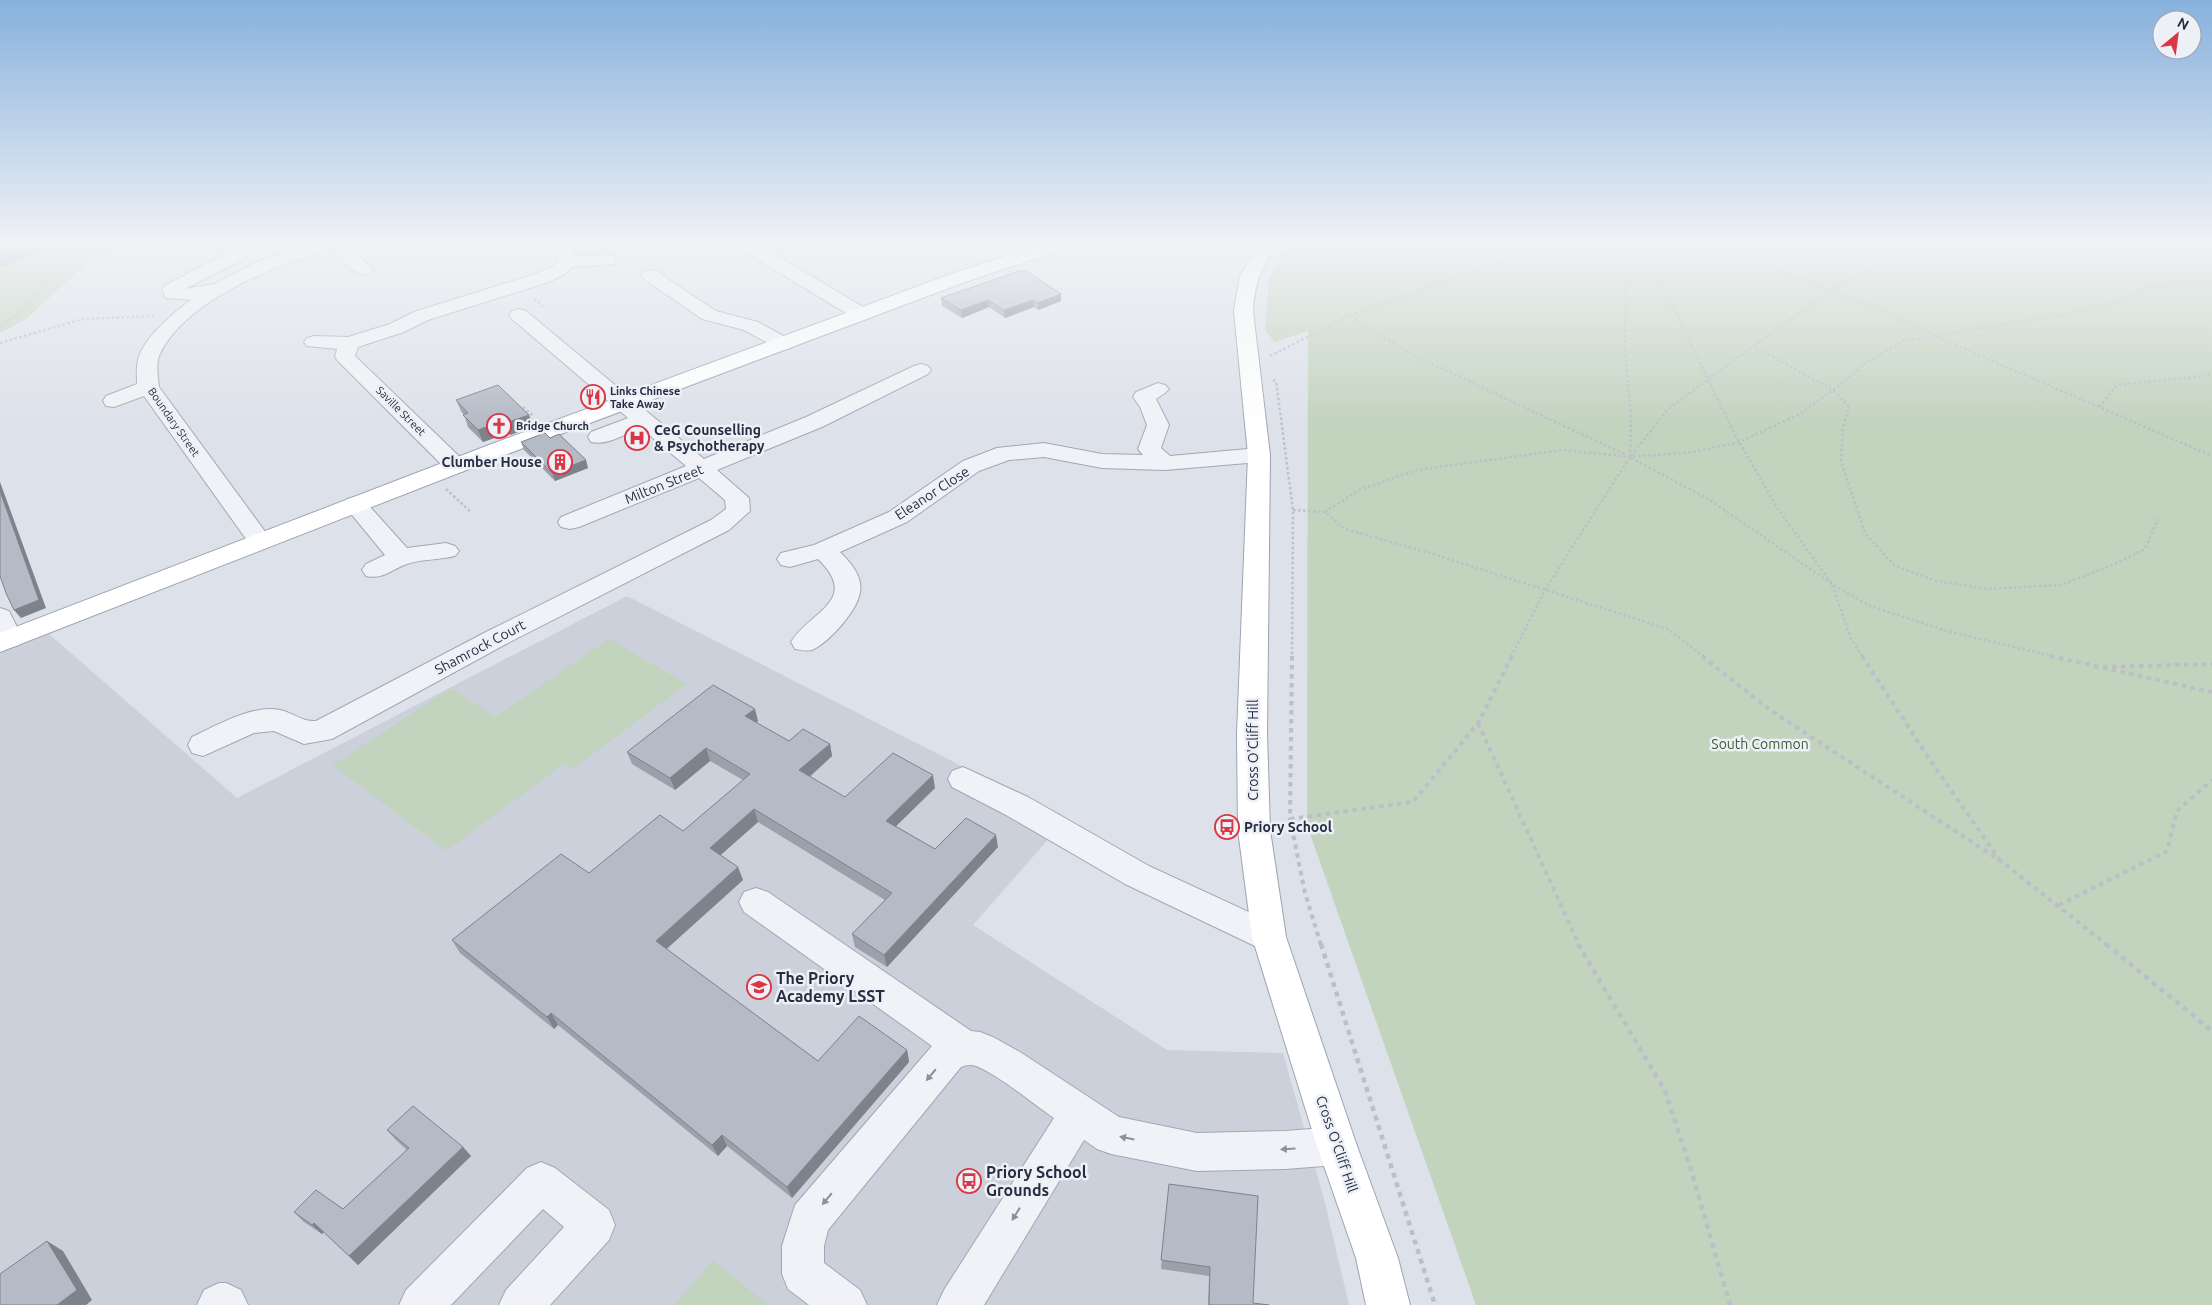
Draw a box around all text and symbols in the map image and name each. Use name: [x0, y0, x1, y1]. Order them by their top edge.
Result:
north arrow: [2152, 10, 2202, 60]
text: N: [2175, 14, 2192, 33]
street label: Saville Street: [374, 384, 429, 439]
restaurant icon: Links Chinese Take Away: [580, 384, 606, 410]
street label: Boundary Street: [146, 385, 203, 459]
place label: Links Chinese Take Away: [610, 385, 680, 410]
church icon: Bridge Church: [486, 413, 512, 439]
place label: Bridge Church: [516, 420, 589, 432]
place label: CeG Counselling & Psychotherapy: [654, 422, 765, 454]
hospital icon: CeG Counselling & Psychotherapy: [624, 425, 650, 451]
building icon: Clumber House: [547, 449, 573, 475]
place label: Clumber House: [442, 454, 542, 470]
street label: Milton Street: [622, 461, 706, 507]
street label: Eleanor Close: [892, 463, 972, 523]
street label: Shamrock Court: [432, 616, 529, 678]
street label: Cross O'Cliff Hill: [1245, 699, 1261, 801]
park label: South Common: [1711, 736, 1809, 752]
bus stop icon: Priory School: [1214, 814, 1240, 840]
place label: Priory School: [1244, 819, 1332, 835]
place label: The Priory Academy LSST: [776, 969, 885, 1005]
school or university icon: The Priory Academy LSST: [746, 974, 772, 1000]
one-way arrow: [926, 1068, 937, 1081]
street label: Cross O'Cliff Hill: [1313, 1093, 1361, 1195]
one-way arrow: [1120, 1134, 1135, 1142]
one-way arrow: [1280, 1146, 1296, 1154]
place label: Priory School Grounds: [986, 1163, 1087, 1199]
bus stop icon: Priory School Grounds: [956, 1168, 982, 1194]
one-way arrow: [821, 1192, 832, 1205]
one-way arrow: [1011, 1207, 1020, 1221]

